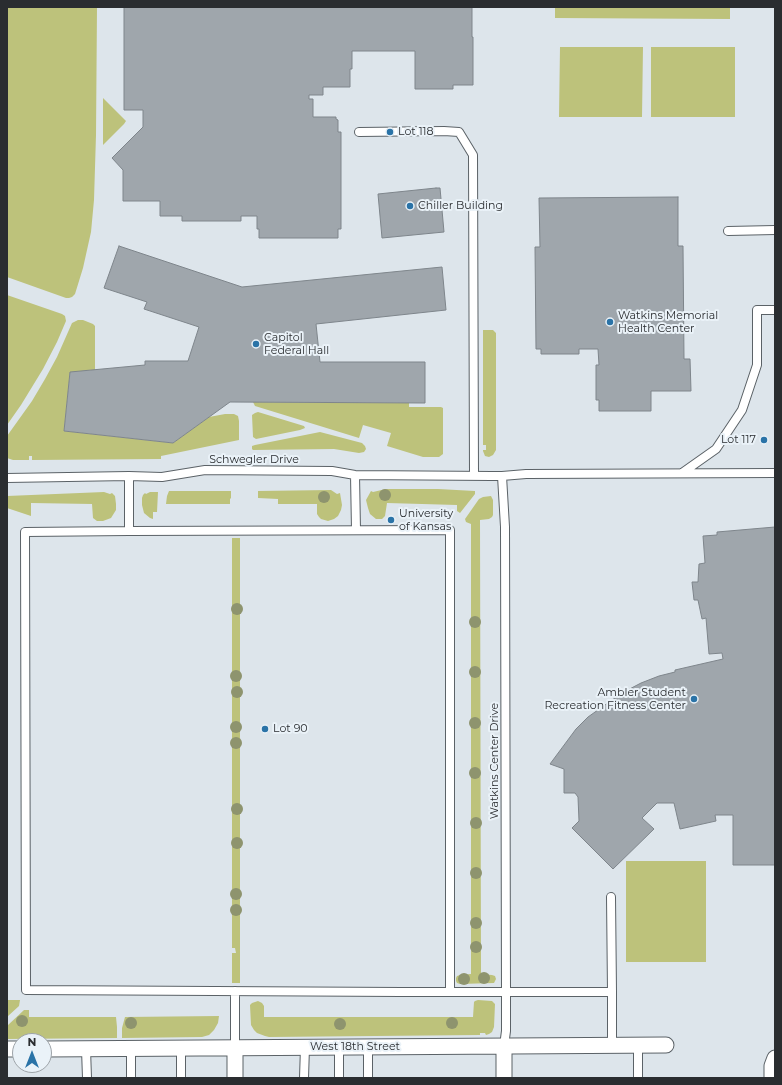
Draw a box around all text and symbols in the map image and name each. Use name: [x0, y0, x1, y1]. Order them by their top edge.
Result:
place label: Lot 118: [398, 125, 434, 139]
marker: Lot 118: [385, 127, 395, 137]
place label: Chiller Building: [418, 199, 503, 213]
marker: Chiller Building: [405, 201, 415, 211]
place label: Watkins Memorial Health Center: [618, 309, 718, 335]
marker: Watkins Memorial Health Center: [605, 317, 615, 327]
place label: Capitol Federal Hall: [264, 331, 329, 357]
marker: Capitol Federal Hall: [251, 339, 261, 349]
place label: Lot 117: [721, 433, 756, 447]
marker: Lot 117: [759, 435, 769, 445]
street label: Schwegler Drive: [209, 453, 299, 467]
place label: University of Kansas: [399, 507, 453, 533]
marker: University of Kansas: [386, 515, 396, 525]
place label: Ambler Student Recreation Fitness Center: [544, 686, 686, 712]
marker: Ambler Student Recreation Fitness Center: [689, 694, 699, 704]
street label: Watkins Center Drive: [488, 703, 502, 819]
place label: Lot 90: [273, 722, 308, 736]
marker: Lot 90: [260, 724, 270, 734]
north arrow: [12, 1033, 52, 1073]
text: N: [28, 1035, 36, 1049]
street label: West 18th Street: [310, 1040, 400, 1054]

